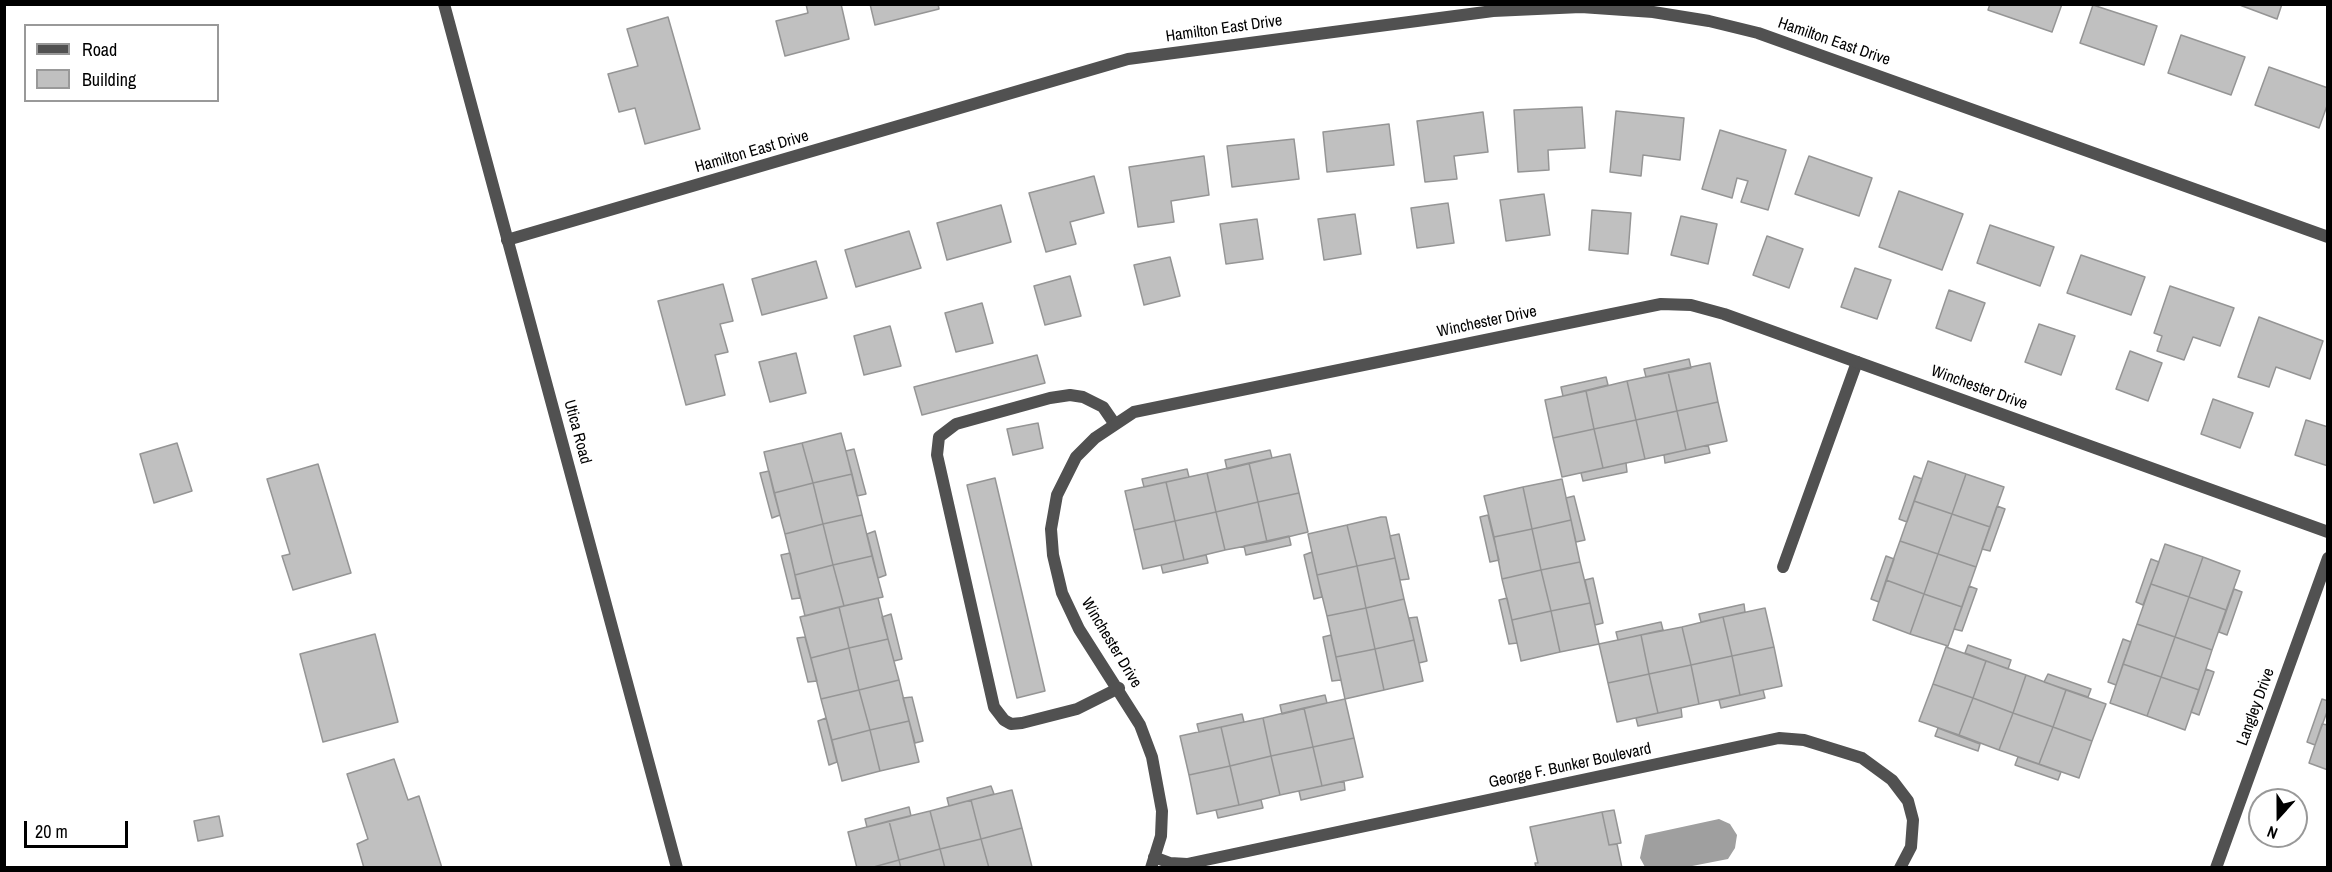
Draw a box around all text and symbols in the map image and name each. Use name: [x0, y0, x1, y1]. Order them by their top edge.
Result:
street label: Hamilton East Drive: [1165, 11, 1283, 47]
street label: Hamilton East Drive: [1775, 14, 1893, 70]
legend: [24, 24, 219, 102]
text: Road: [82, 37, 117, 62]
text: Building: [82, 67, 136, 92]
street label: Hamilton East Drive: [693, 127, 811, 177]
street label: Winchester Drive: [1435, 302, 1539, 342]
street label: Winchester Drive: [1928, 362, 2030, 414]
street label: Utica Road: [559, 398, 595, 466]
street label: Winchester Drive: [1077, 595, 1145, 691]
street label: Langley Drive: [2233, 666, 2279, 748]
street label: George F. Bunker Boulevard: [1487, 739, 1653, 793]
north arrow: [2248, 788, 2308, 848]
scale bar: [27, 809, 130, 847]
text: 20 m: [35, 819, 68, 844]
text: N: [2264, 821, 2281, 845]

